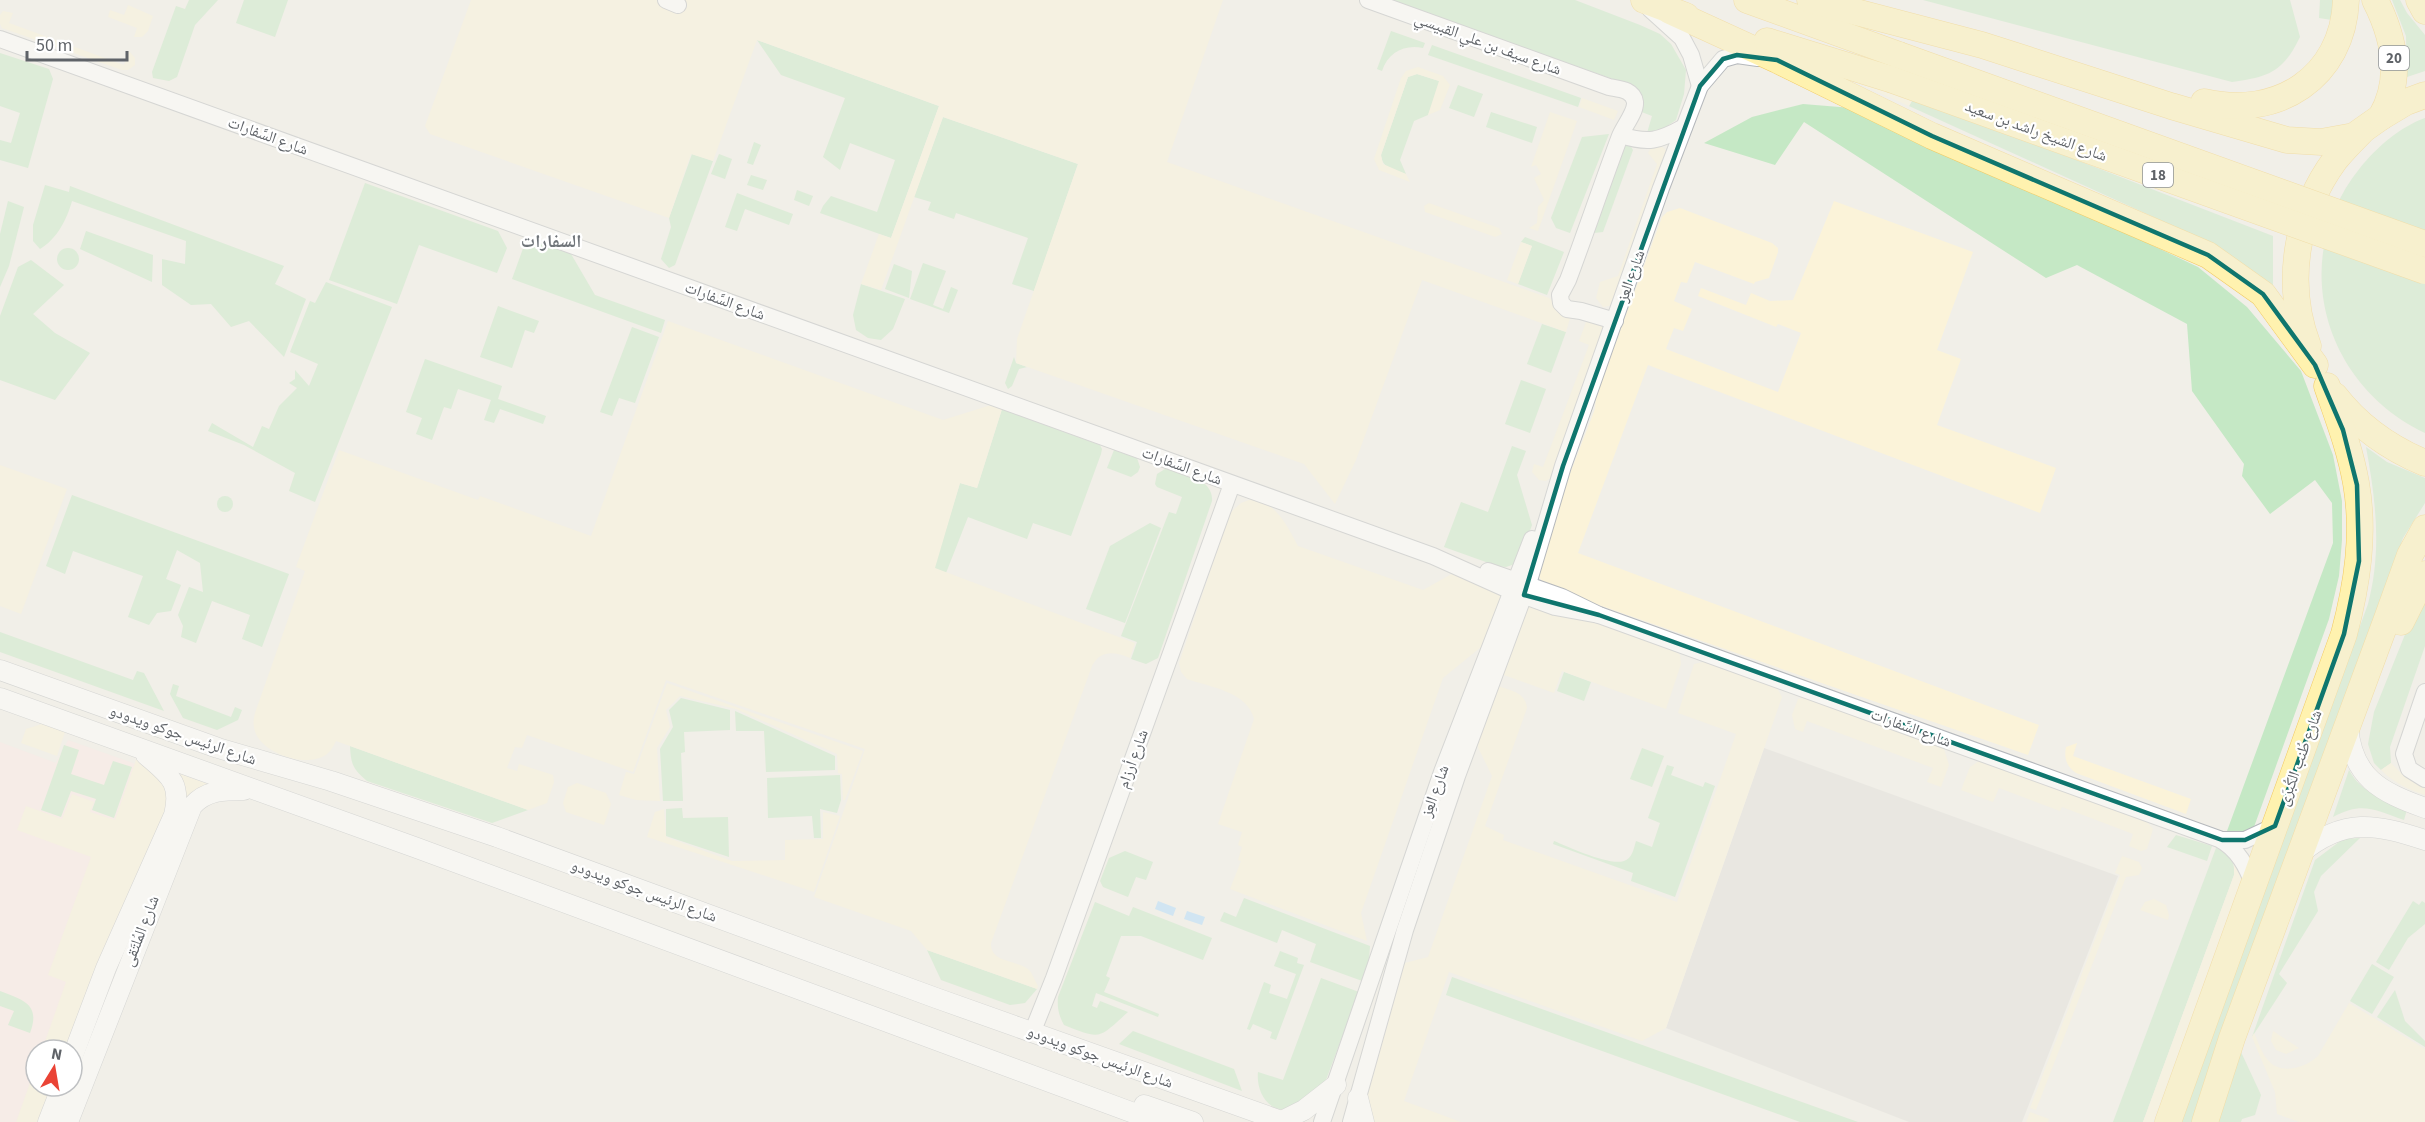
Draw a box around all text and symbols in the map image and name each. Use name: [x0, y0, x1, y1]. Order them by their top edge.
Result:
street label: شارع سيف بن علي القبيسي: [1411, 7, 1564, 82]
scale bar: [27, 24, 128, 62]
text: 50 m: [36, 33, 72, 58]
road number: 20: [2379, 46, 2409, 70]
street label: شارع الشيخ راشد بن سعيد: [1962, 95, 2110, 167]
street label: شارع السَّفارات: [225, 111, 311, 161]
road number: 18: [2143, 163, 2173, 187]
district label: السفارات: [521, 229, 581, 254]
street label: شارع العِز: [1611, 247, 1651, 306]
street label: شارع السَّفارات: [682, 276, 768, 326]
street label: شارع السَّفارات: [1139, 441, 1225, 491]
street label: شارع الرئيس جوكو ويدودو: [107, 700, 259, 770]
street label: شارع السَّفارات: [1868, 703, 1954, 753]
street label: شارع طُنب الكُبرَى: [2272, 707, 2328, 809]
street label: شارع أرزام: [1112, 726, 1154, 792]
street label: شارع العِز: [1415, 762, 1455, 821]
street label: شارع الرئيس جوكو ويدودو: [568, 854, 720, 928]
street label: شارع المُلتَقى: [117, 892, 165, 970]
street label: شارع الرئيس جوكو ويدودو: [1024, 1020, 1176, 1094]
north arrow: [24, 1038, 84, 1098]
text: N: [49, 1042, 64, 1066]

